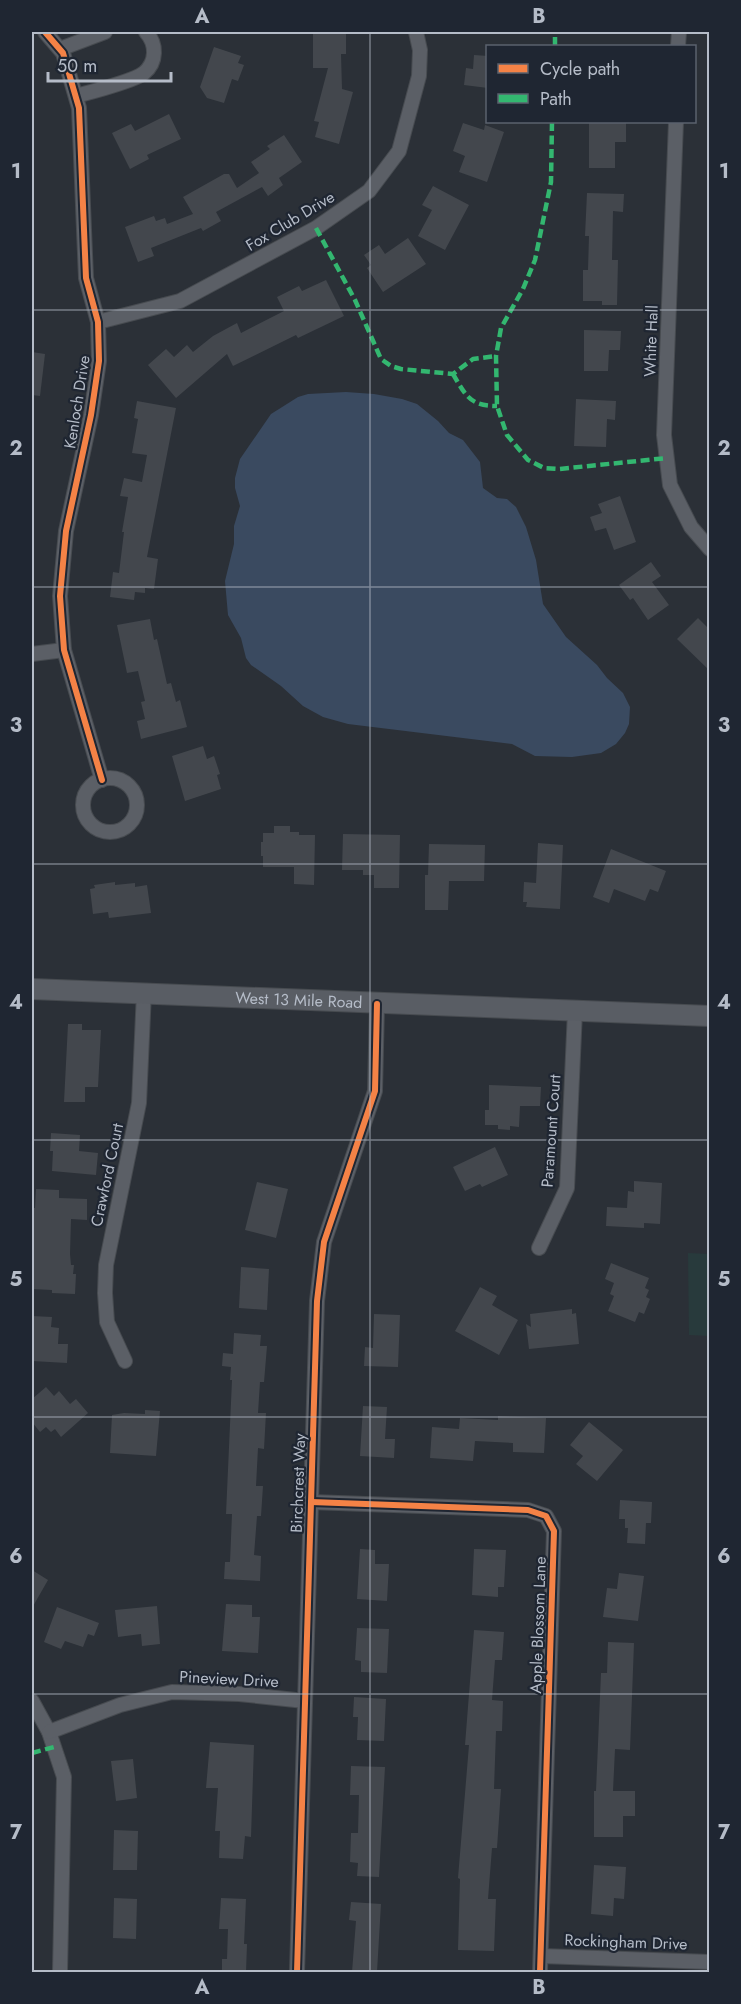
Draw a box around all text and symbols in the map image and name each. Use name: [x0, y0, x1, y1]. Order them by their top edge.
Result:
text: A: [194, 2, 210, 31]
text: B: [532, 2, 546, 31]
scale bar: [48, 45, 171, 83]
legend: [486, 45, 696, 123]
text: 50 m: [57, 53, 97, 79]
text: Cycle path: [540, 56, 620, 82]
text: Path: [540, 86, 572, 112]
text: 1: [11, 157, 21, 186]
text: 1: [719, 157, 729, 186]
street label: Fox Club Drive: [241, 185, 339, 257]
street label: White Hall: [638, 305, 664, 377]
street label: Kenloch Drive: [58, 354, 96, 450]
text: 2: [9, 434, 23, 463]
text: 2: [717, 434, 731, 463]
text: 3: [10, 711, 22, 740]
text: 3: [718, 711, 730, 740]
street label: West 13 Mile Road: [235, 986, 363, 1014]
text: 4: [9, 988, 23, 1017]
text: 4: [717, 988, 731, 1017]
street label: Paramount Court: [536, 1074, 566, 1188]
street label: Crawford Court: [85, 1121, 129, 1229]
text: 5: [10, 1265, 23, 1294]
text: 5: [718, 1265, 731, 1294]
street label: Birchcrest Way: [285, 1432, 311, 1533]
text: 6: [9, 1542, 23, 1571]
text: 6: [717, 1542, 731, 1571]
street label: Apple Blossom Lane: [524, 1556, 552, 1694]
street label: Pineview Drive: [179, 1665, 279, 1693]
text: 7: [10, 1818, 23, 1847]
text: 7: [718, 1818, 731, 1847]
street label: Rockingham Drive: [564, 1928, 688, 1956]
text: A: [194, 1973, 210, 2002]
text: B: [532, 1973, 546, 2002]

